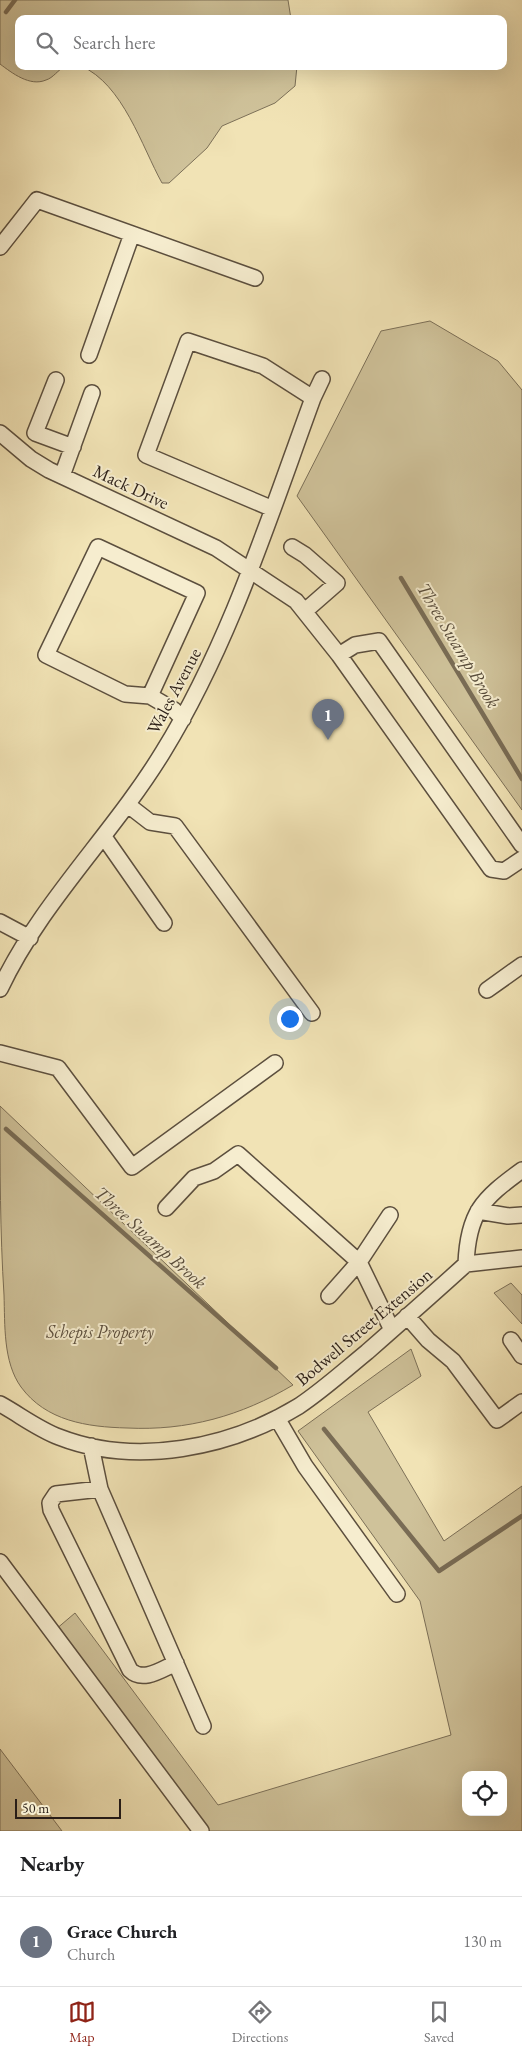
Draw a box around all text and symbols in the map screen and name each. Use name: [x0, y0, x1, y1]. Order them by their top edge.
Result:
search box: [15, 15, 507, 70]
icon: search: [33, 29, 61, 57]
text: Search here: [73, 30, 155, 55]
street label: Mack Drive: [90, 459, 173, 514]
water label: Three Swamp Brook: [411, 578, 506, 713]
street label: Wales Avenue: [141, 644, 206, 738]
pin: 1: [312, 699, 344, 740]
your location: [277, 1006, 303, 1032]
water label: Three Swamp Brook: [89, 1180, 212, 1295]
street label: Bodwell Street Extension: [291, 1262, 437, 1391]
park label: Schepis Property: [45, 1320, 155, 1344]
map controls: [462, 1771, 507, 1816]
button: locate: [462, 1771, 507, 1816]
scale bar: [15, 1796, 121, 1819]
text: 50 m: [22, 1799, 49, 1817]
text: Nearby: [20, 1850, 84, 1877]
text: Grace Church: [67, 1919, 177, 1944]
text: 1: [32, 1931, 40, 1952]
text: 130 m: [463, 1931, 502, 1952]
text: Church: [67, 1944, 115, 1965]
tab: Map: [68, 1998, 96, 2046]
tab: Directions: [232, 1998, 288, 2046]
tab: Saved: [424, 1998, 454, 2046]

